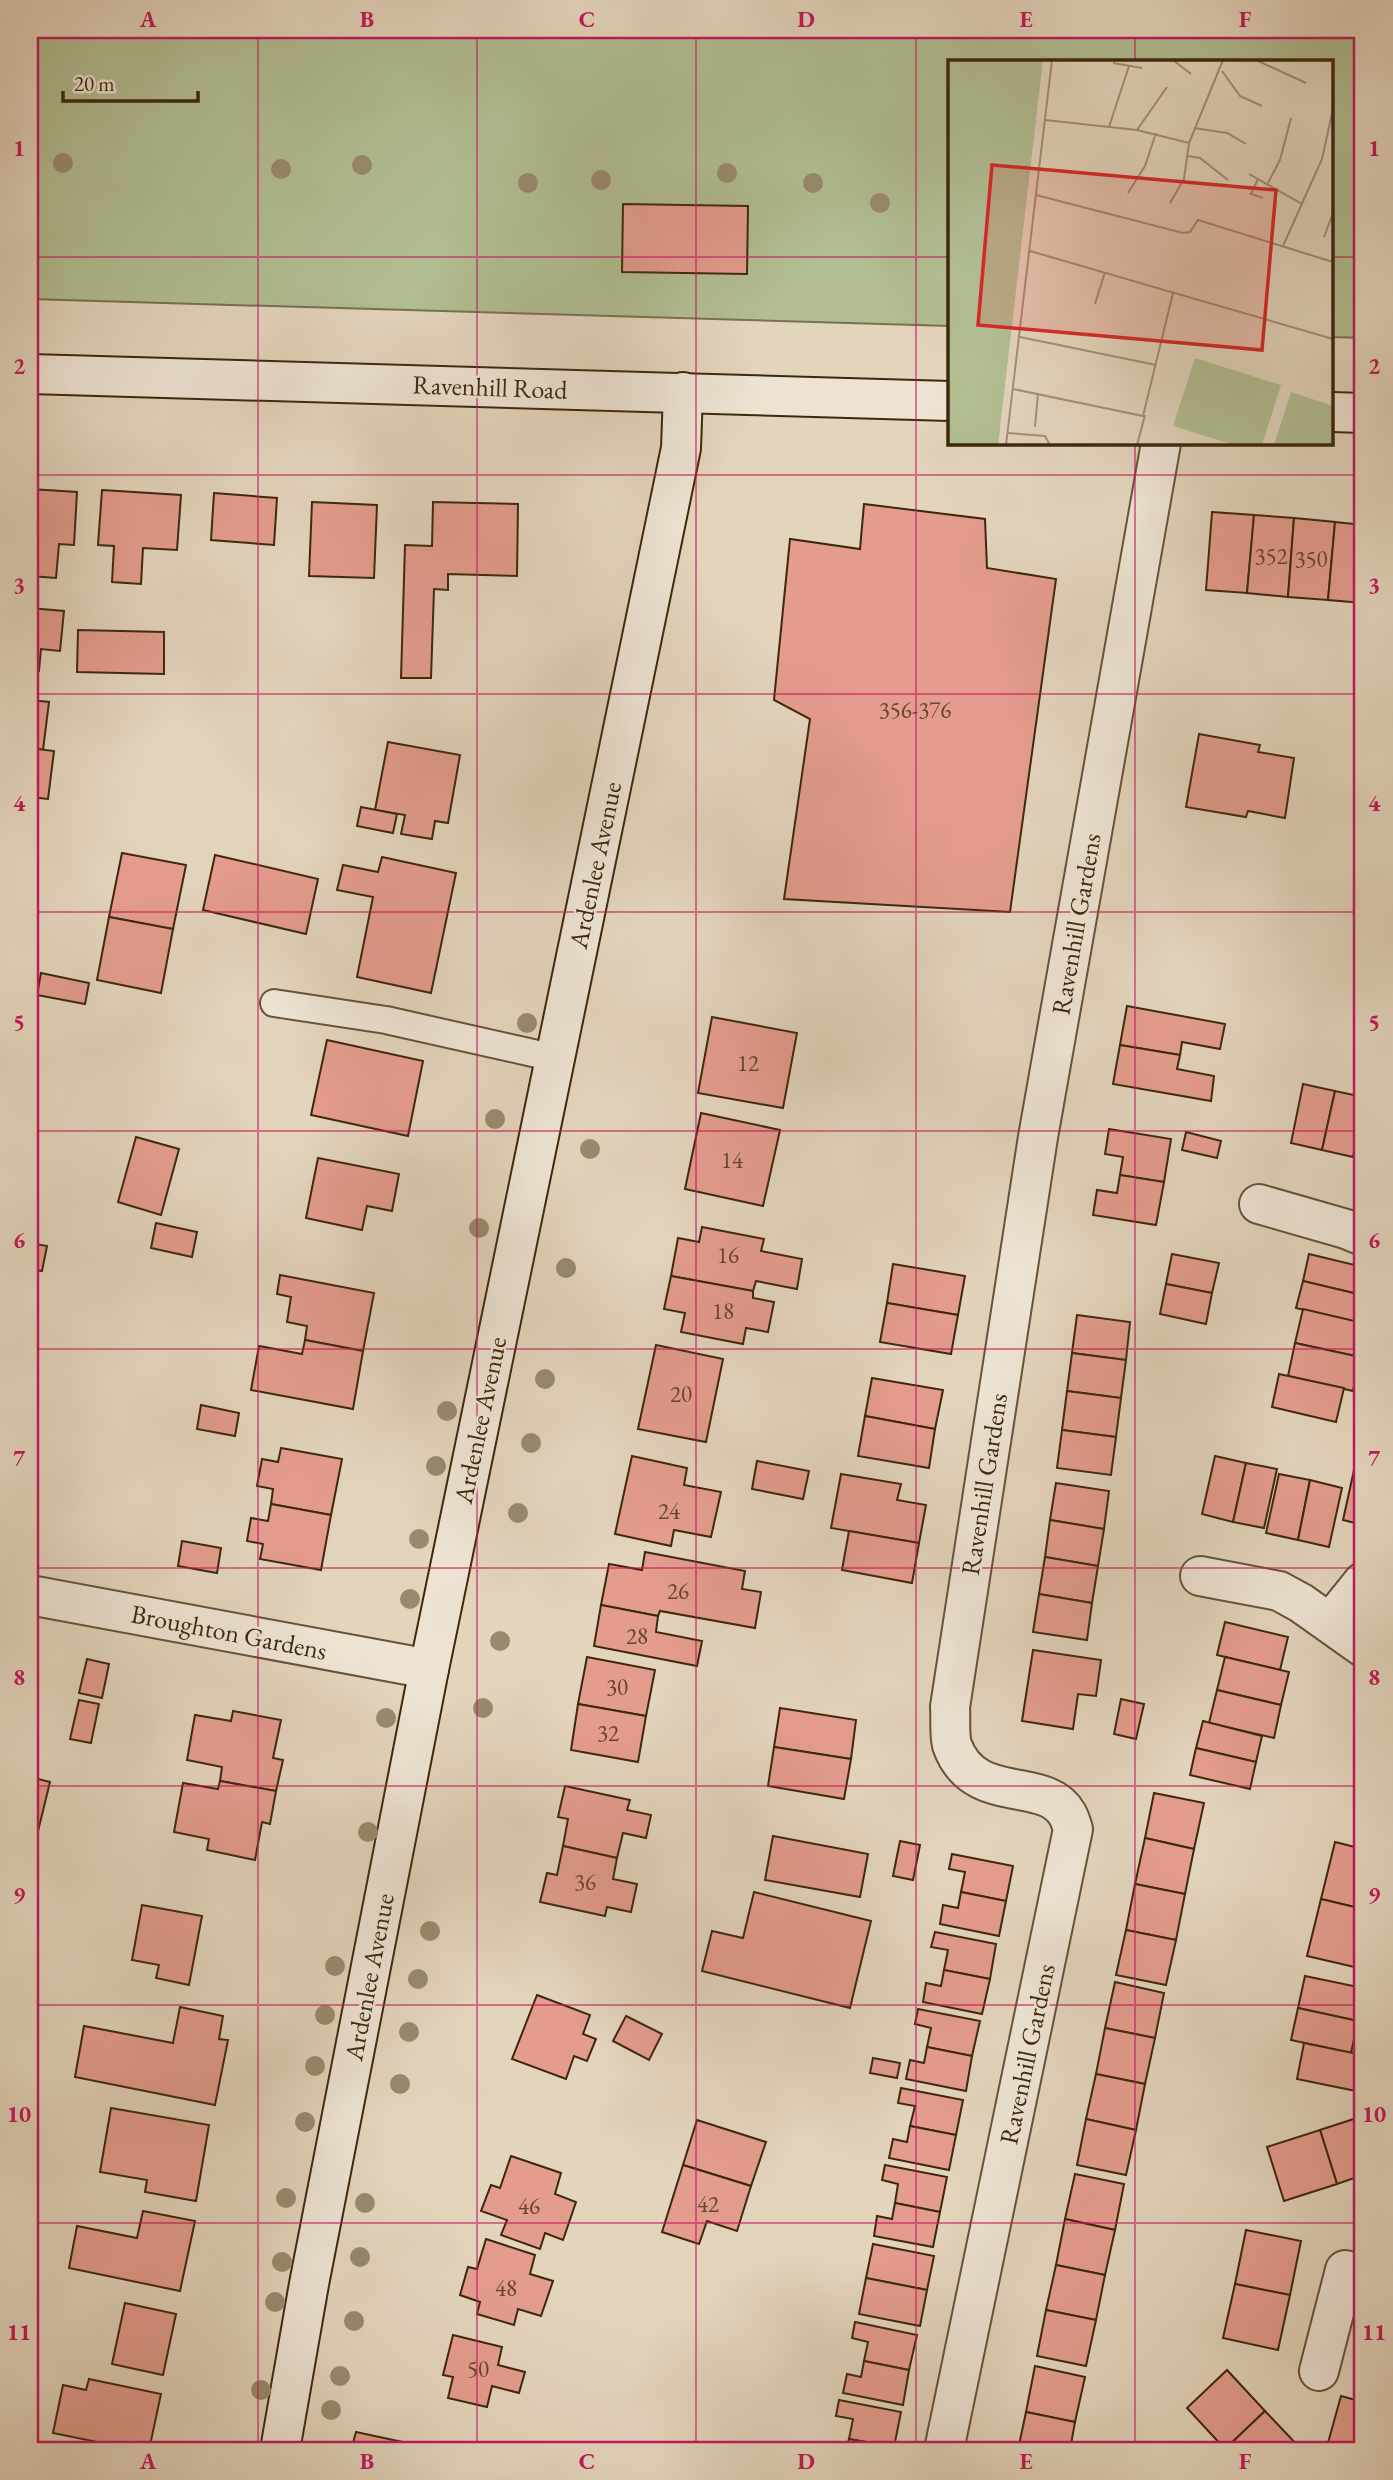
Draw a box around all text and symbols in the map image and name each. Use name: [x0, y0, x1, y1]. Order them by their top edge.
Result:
text: A: [139, 4, 157, 34]
text: B: [360, 4, 374, 34]
text: C: [579, 4, 595, 34]
text: D: [797, 4, 815, 34]
text: E: [1019, 4, 1033, 34]
text: F: [1239, 4, 1252, 34]
scale bar: [63, 60, 198, 104]
inset map: [948, 60, 1334, 444]
text: 20 m: [74, 70, 115, 97]
text: 1: [13, 133, 25, 163]
text: 1: [1368, 133, 1380, 163]
text: 2: [13, 351, 25, 381]
text: 2: [1368, 351, 1380, 381]
street label: Ravenhill Road: [412, 367, 569, 407]
house number: 352: [1254, 541, 1288, 571]
house number: 350: [1294, 544, 1328, 574]
text: 3: [13, 570, 25, 600]
text: 3: [1368, 570, 1380, 600]
house number: 356-376: [879, 695, 951, 725]
street label: Ardenlee Avenue: [561, 778, 629, 953]
text: 4: [13, 788, 26, 818]
text: 4: [1368, 788, 1381, 818]
street label: Ravenhill Gardens: [1043, 831, 1109, 1017]
text: 5: [13, 1007, 25, 1037]
text: 5: [1368, 1007, 1380, 1037]
house number: 12: [737, 1048, 759, 1078]
house number: 14: [721, 1145, 744, 1175]
text: 6: [13, 1225, 25, 1255]
text: 6: [1368, 1225, 1380, 1255]
house number: 16: [717, 1240, 739, 1270]
house number: 18: [712, 1296, 734, 1326]
street label: Ardenlee Avenue: [446, 1333, 514, 1508]
house number: 20: [670, 1379, 692, 1409]
street label: Ravenhill Gardens: [953, 1391, 1015, 1577]
text: 7: [13, 1443, 26, 1473]
text: 7: [1368, 1443, 1381, 1473]
house number: 24: [658, 1496, 681, 1526]
house number: 26: [667, 1576, 689, 1606]
street label: Broughton Gardens: [128, 1596, 330, 1668]
house number: 28: [626, 1621, 648, 1651]
text: 8: [13, 1662, 25, 1692]
text: 8: [1368, 1662, 1380, 1692]
house number: 30: [606, 1672, 628, 1702]
house number: 32: [597, 1718, 619, 1748]
house number: 36: [574, 1867, 596, 1897]
text: 9: [13, 1880, 25, 1910]
text: 9: [1368, 1880, 1380, 1910]
street label: Ardenlee Avenue: [336, 1890, 402, 2065]
street label: Ravenhill Gardens: [991, 1961, 1063, 2147]
text: 10: [7, 2099, 31, 2129]
text: 10: [1362, 2099, 1386, 2129]
house number: 42: [697, 2189, 719, 2219]
house number: 46: [518, 2191, 540, 2221]
house number: 48: [495, 2273, 517, 2303]
text: 11: [7, 2317, 31, 2347]
text: 11: [1362, 2317, 1386, 2347]
house number: 50: [467, 2354, 489, 2384]
text: A: [139, 2446, 157, 2476]
text: B: [360, 2446, 374, 2476]
text: C: [579, 2446, 595, 2476]
text: D: [797, 2446, 815, 2476]
text: E: [1019, 2446, 1033, 2476]
text: F: [1239, 2446, 1252, 2476]

